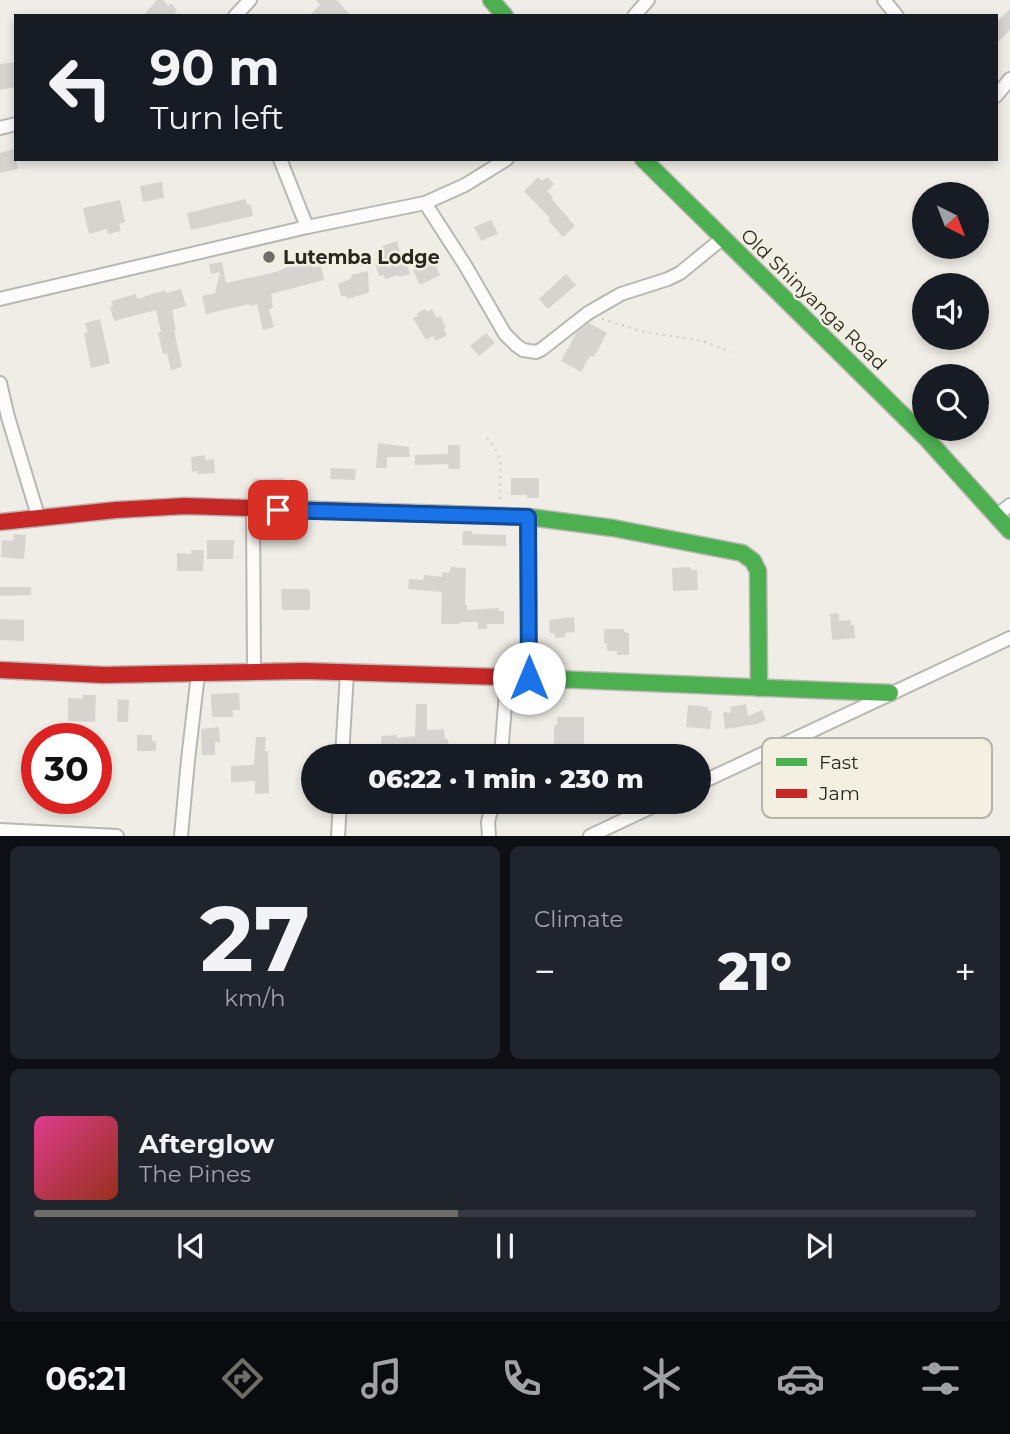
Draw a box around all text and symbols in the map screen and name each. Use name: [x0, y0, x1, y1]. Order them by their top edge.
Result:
text: 90 m: [150, 38, 280, 97]
icon: left: [35, 42, 126, 133]
text: Turn left: [150, 98, 284, 137]
north arrow: [912, 182, 989, 259]
map controls: [912, 182, 989, 441]
street label: Old Shinyanga Road: [736, 224, 891, 375]
place label: Lutemba Lodge: [283, 246, 440, 269]
marker: Lutemba Lodge: [261, 249, 277, 265]
button: sound: [912, 273, 989, 350]
button: search: [912, 364, 989, 441]
pin: [248, 480, 308, 540]
icon: arrive: [259, 491, 297, 529]
position arrow: [492, 641, 566, 715]
speed limit sign: 30: [21, 723, 112, 814]
legend: [762, 738, 992, 818]
text: Fast: [819, 751, 859, 774]
text: 06:22 · 1 min · 230 m: [368, 763, 644, 795]
text: Jam: [818, 782, 860, 805]
text: 27: [200, 883, 310, 994]
text: Climate: [534, 905, 623, 933]
text: 21°: [718, 940, 792, 1003]
text: −: [534, 948, 556, 995]
text: +: [954, 948, 976, 995]
text: km/h: [224, 984, 286, 1012]
text: Afterglow: [139, 1128, 274, 1160]
text: The Pines: [139, 1160, 251, 1188]
icon: previous: [172, 1227, 210, 1265]
icon: pause: [486, 1227, 524, 1265]
icon: next: [800, 1227, 838, 1265]
icon: directions: [218, 1354, 267, 1403]
icon: music: [357, 1354, 406, 1403]
icon: phone: [497, 1354, 546, 1403]
icon: climate: [637, 1354, 686, 1403]
icon: car: [776, 1354, 825, 1403]
icon: filters: [916, 1354, 965, 1403]
text: 06:21: [45, 1359, 127, 1398]

